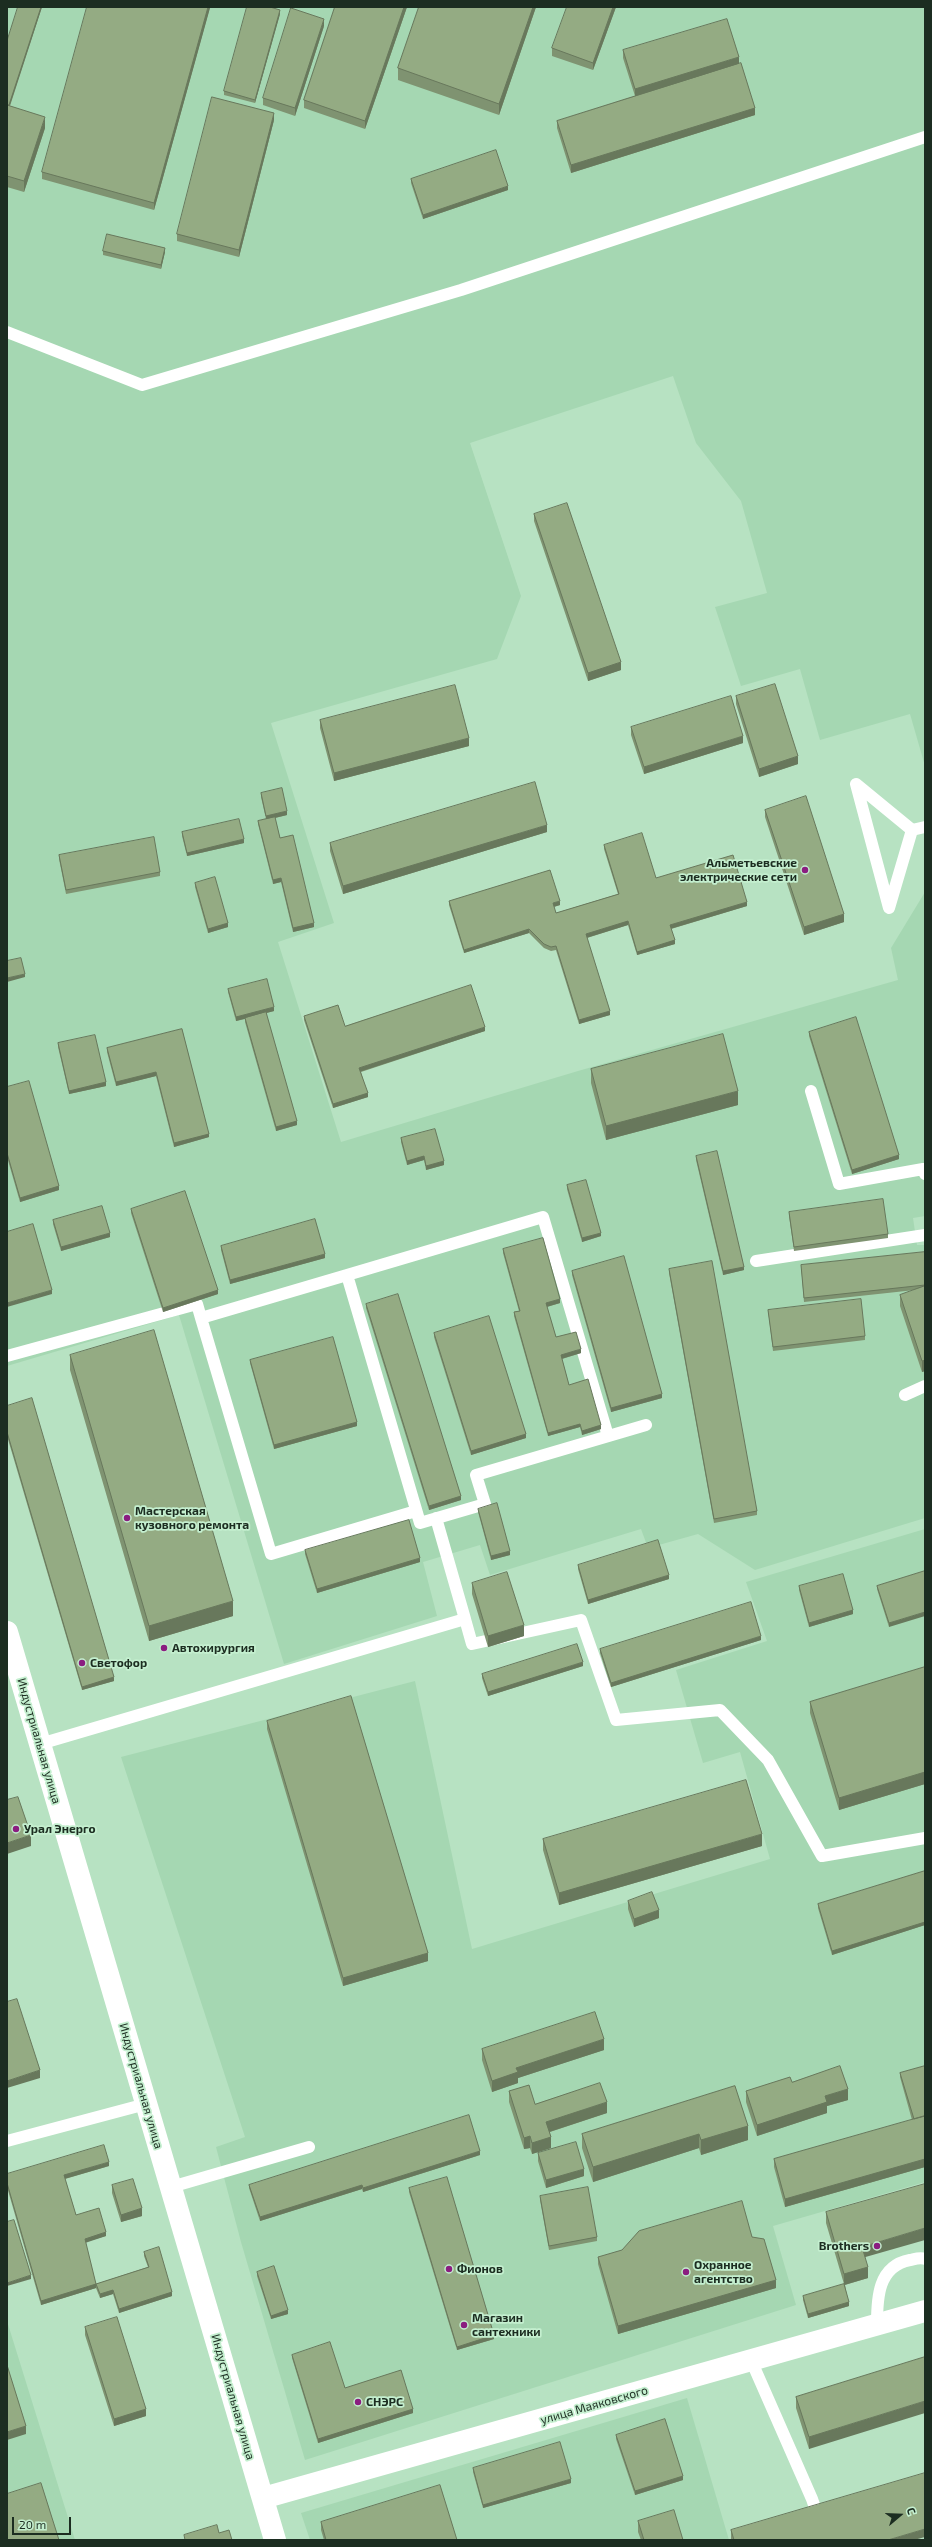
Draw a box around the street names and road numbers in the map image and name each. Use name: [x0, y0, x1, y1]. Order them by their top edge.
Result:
street label: Индустриальная улица: [14, 1676, 64, 1806]
street label: Индустриальная улица: [116, 2021, 166, 2151]
street label: Индустриальная улица: [208, 2332, 258, 2462]
street label: улица Маяковского: [539, 2383, 649, 2427]

